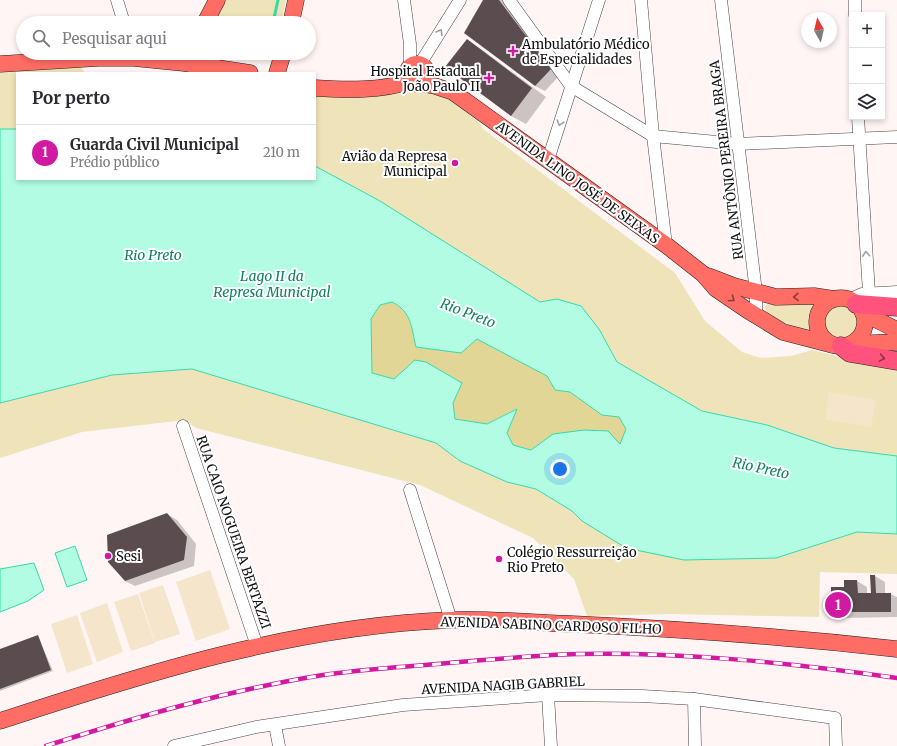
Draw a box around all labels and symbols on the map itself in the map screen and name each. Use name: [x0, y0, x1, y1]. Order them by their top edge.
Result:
north arrow: [801, 12, 837, 48]
one-way arrow: [435, 29, 443, 36]
place label: Ambulatório Médico de Especialidades: [521, 36, 650, 68]
marker: Ambulatório Médico de Especialidades: [507, 45, 519, 57]
street label: RUA ANTÔNIO PEREIRA BRAGA: [705, 58, 747, 261]
place label: Hospital Estadual João Paulo II: [371, 63, 480, 95]
marker: Hospital Estadual João Paulo II: [483, 72, 495, 84]
street label: AVENIDA LINO JOSÉ DE SEIXAS: [492, 116, 664, 248]
one-way arrow: [556, 119, 565, 126]
place label: Avião da Represa Municipal: [341, 148, 447, 180]
marker: Avião da Represa Municipal: [450, 158, 460, 168]
water label: Rio Preto: [124, 246, 182, 264]
one-way arrow: [862, 251, 871, 257]
water label: Lago II da Represa Municipal: [213, 267, 331, 301]
one-way arrow: [793, 293, 799, 301]
water label: Rio Preto: [438, 294, 498, 332]
one-way arrow: [728, 294, 735, 302]
one-way arrow: [879, 354, 885, 362]
street label: RUA CAIO NOGUEIRA BERTAZZI: [192, 433, 275, 631]
water label: Rio Preto: [731, 453, 791, 483]
your location: [550, 459, 570, 479]
place label: Colégio Ressurreição Rio Preto: [507, 544, 637, 576]
place label: Sesi: [116, 548, 141, 565]
marker: Sesi: [103, 551, 113, 561]
marker: Colégio Ressurreição Rio Preto: [494, 554, 504, 564]
pin: 1: [825, 590, 851, 620]
street label: AVENIDA SABINO CARDOSO FILHO: [439, 613, 662, 638]
street label: AVENIDA NAGIB GABRIEL: [420, 673, 585, 698]

